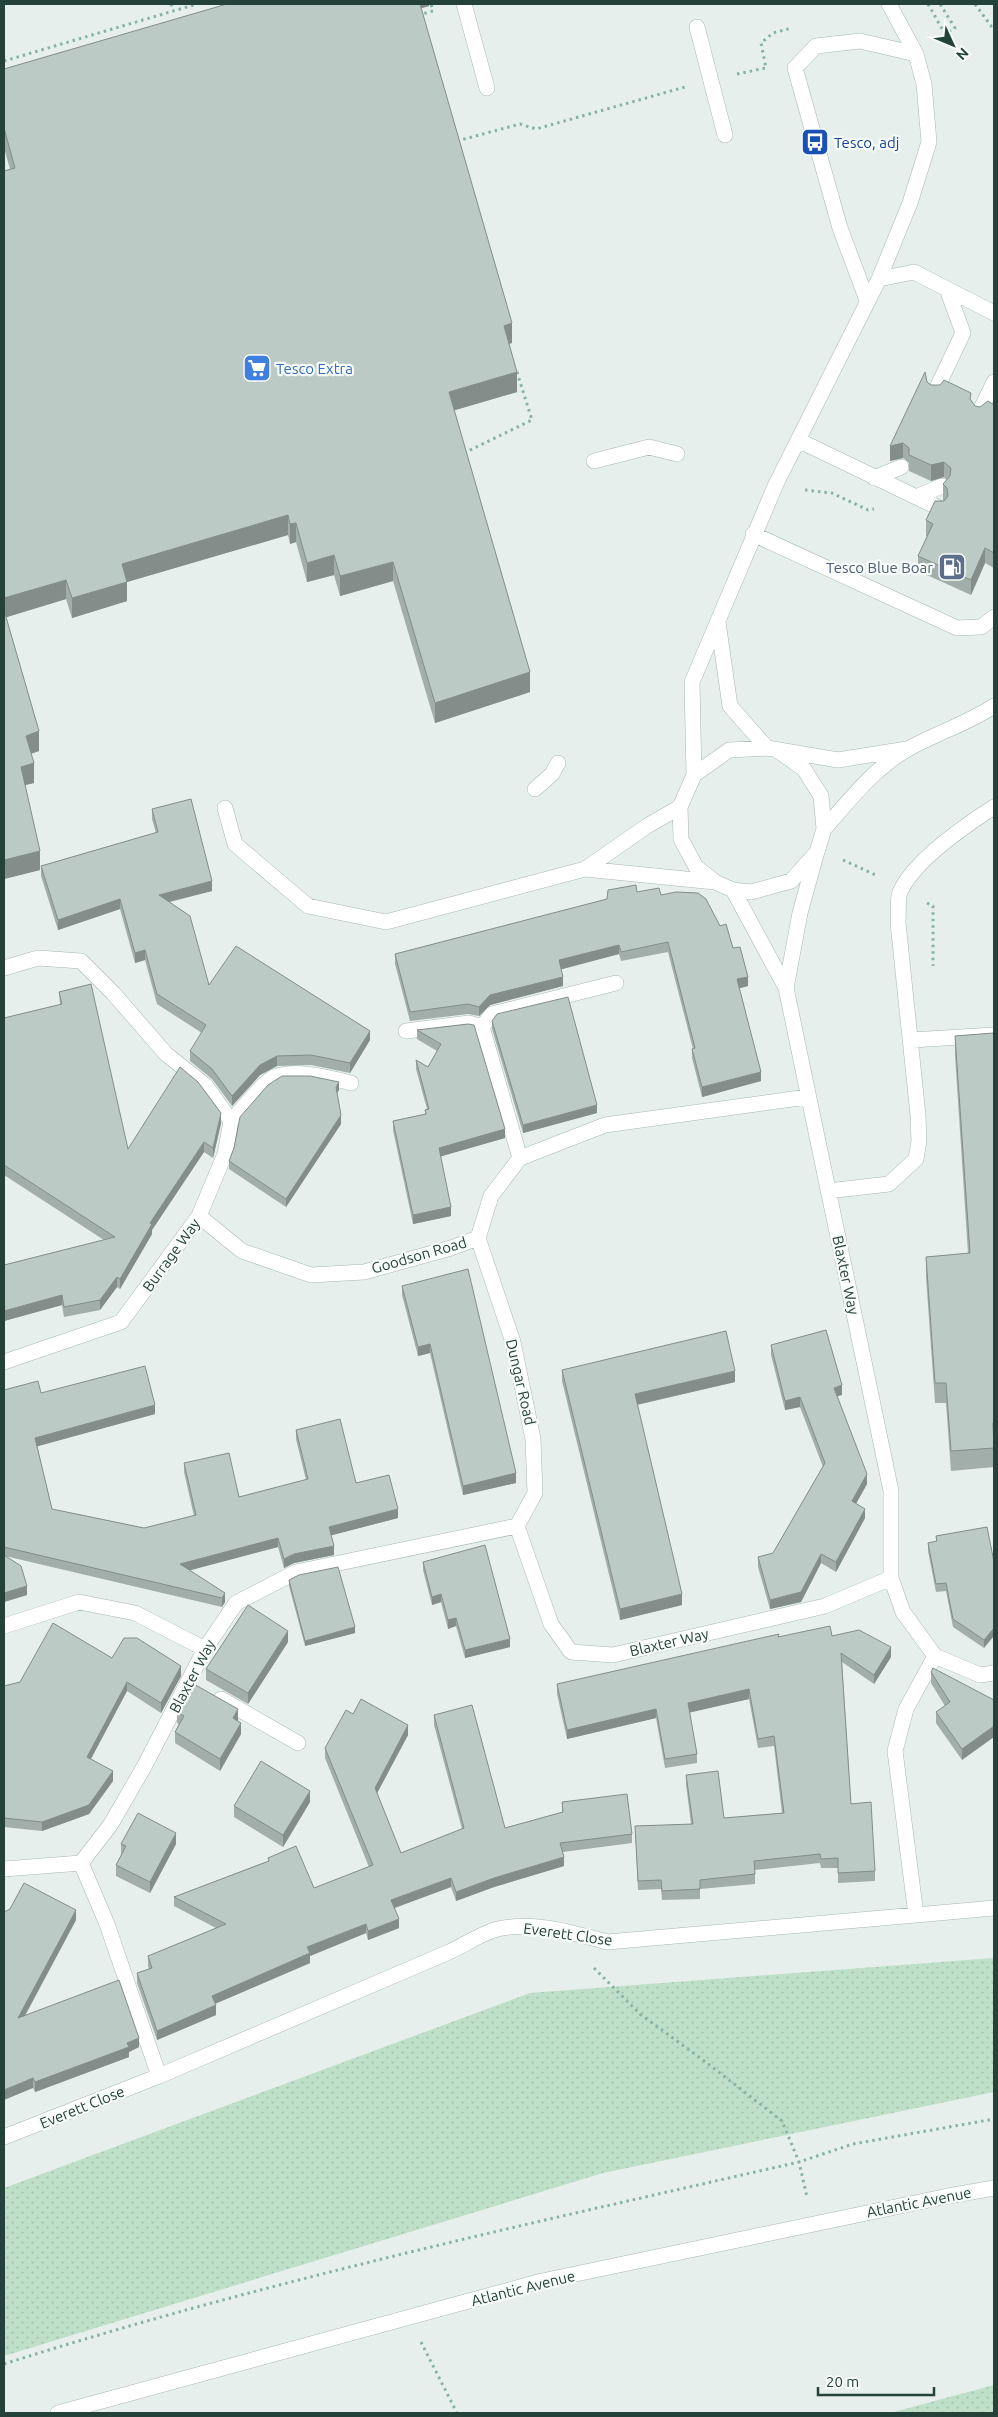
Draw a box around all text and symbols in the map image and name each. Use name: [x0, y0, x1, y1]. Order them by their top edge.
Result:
north arrow: [928, 20, 978, 70]
text: N: [953, 45, 972, 63]
bus stop icon: Tesco, adj: [800, 127, 830, 157]
place label: Tesco, adj: [834, 134, 899, 151]
supermarket icon: Tesco Extra: [242, 353, 272, 383]
place label: Tesco Extra: [276, 360, 353, 377]
fuel station icon: Tesco Blue Boar: [937, 552, 967, 582]
place label: Tesco Blue Boar: [826, 559, 933, 576]
street label: Burrage Way: [139, 1215, 203, 1295]
street label: Goodson Road: [369, 1233, 469, 1277]
street label: Blaxter Way: [829, 1234, 863, 1316]
street label: Dungar Road: [503, 1337, 539, 1427]
street label: Blaxter Way: [628, 1625, 710, 1659]
street label: Blaxter Way: [166, 1636, 218, 1716]
street label: Everett Close: [522, 1919, 614, 1949]
street label: Everett Close: [37, 2082, 127, 2132]
street label: Atlantic Avenue: [865, 2184, 973, 2220]
street label: Atlantic Avenue: [469, 2267, 577, 2309]
scale bar: [818, 2364, 934, 2396]
text: 20 m: [826, 2373, 859, 2390]

